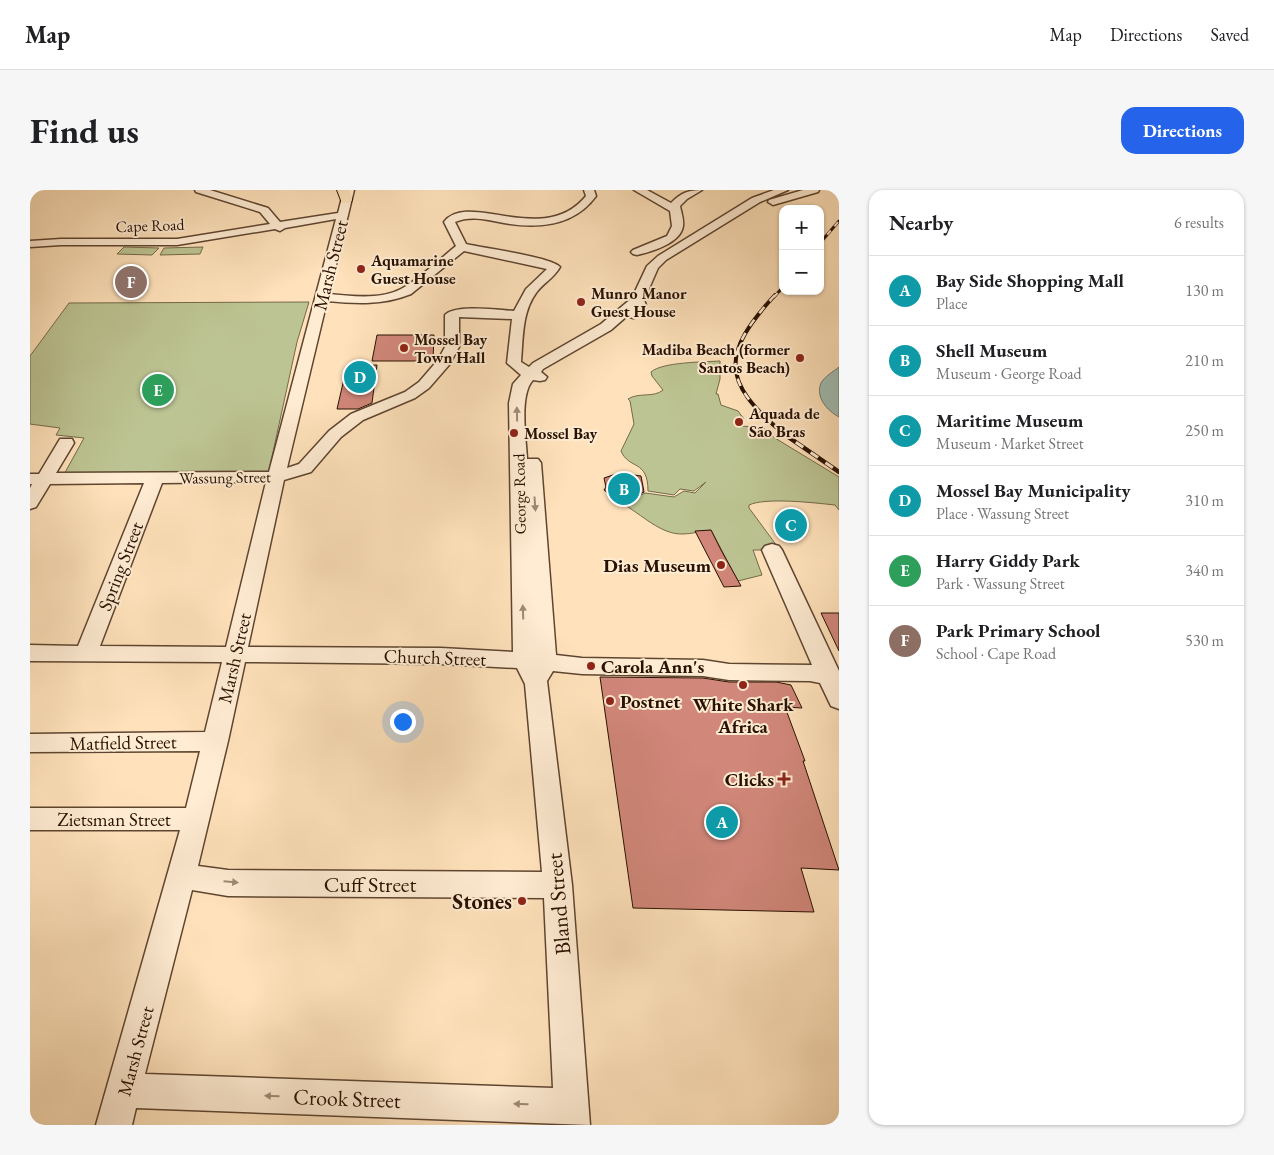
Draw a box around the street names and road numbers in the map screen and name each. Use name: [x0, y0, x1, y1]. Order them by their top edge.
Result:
street label: Cape Road: [115, 214, 186, 237]
street label: Marsh Street: [307, 217, 354, 313]
street label: George Road: [508, 452, 531, 535]
street label: Wassung Street: [179, 466, 271, 489]
street label: Spring Street: [92, 518, 149, 614]
street label: Marsh Street: [212, 610, 257, 706]
street label: Church Street: [383, 643, 487, 672]
street label: Matfield Street: [69, 729, 177, 756]
street label: Zietsman Street: [57, 807, 171, 832]
street label: Bland Street: [540, 852, 577, 956]
street label: Cuff Street: [324, 870, 416, 899]
street label: Marsh Street: [111, 1003, 159, 1099]
street label: Crook Street: [293, 1082, 401, 1115]

